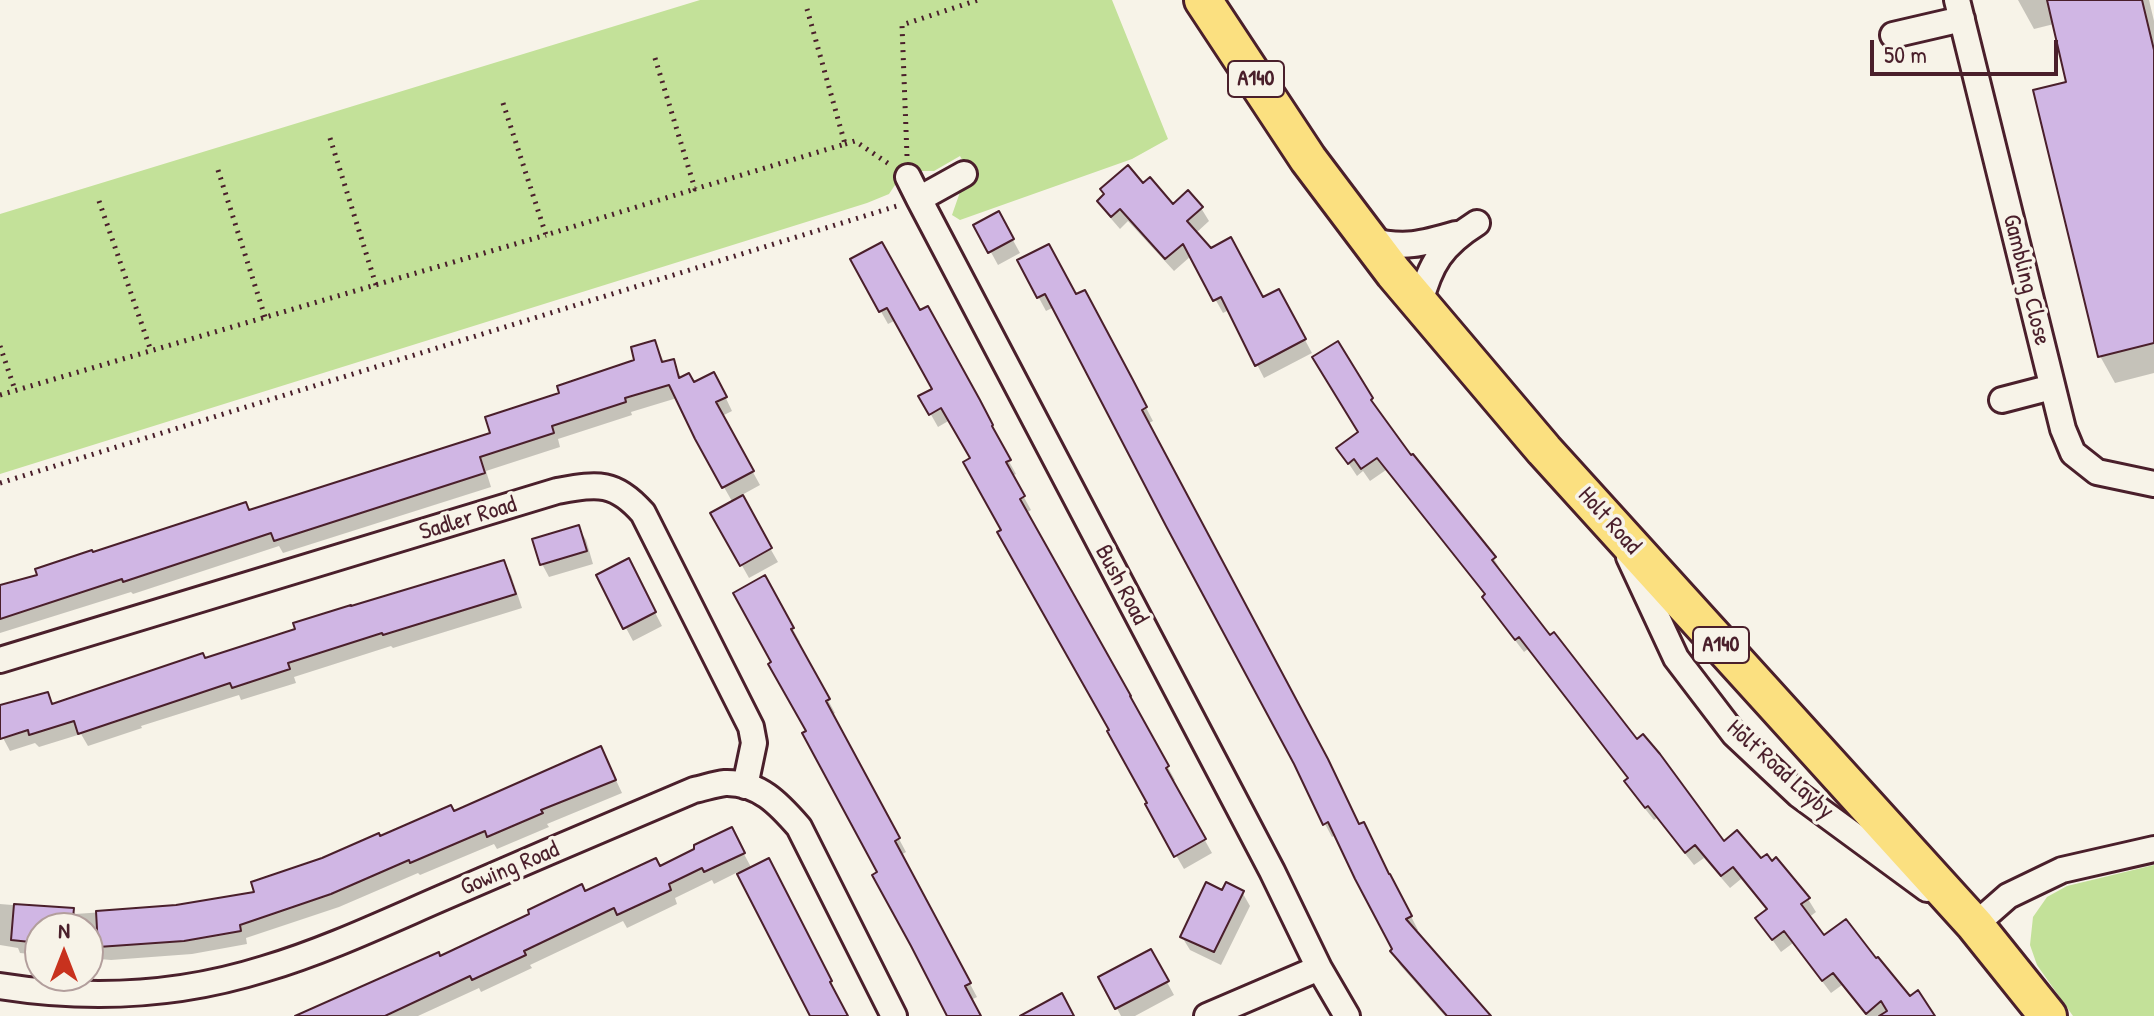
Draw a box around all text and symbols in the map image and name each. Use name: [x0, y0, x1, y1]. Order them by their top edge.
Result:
scale bar: [1874, 24, 2062, 74]
text: 50 m: [1884, 38, 1927, 70]
road number: A140: [1228, 61, 1284, 97]
street label: Gambling Close: [1996, 212, 2056, 348]
street label: Holt Road: [1571, 481, 1647, 561]
street label: Sadler Road: [416, 491, 520, 547]
street label: Bush Road: [1088, 540, 1154, 630]
road number: A140: [1693, 627, 1749, 663]
street label: Holt Road Layby: [1720, 714, 1840, 826]
street label: Gowing Road: [456, 835, 564, 903]
north arrow: [24, 912, 104, 992]
text: N: [58, 915, 70, 945]

